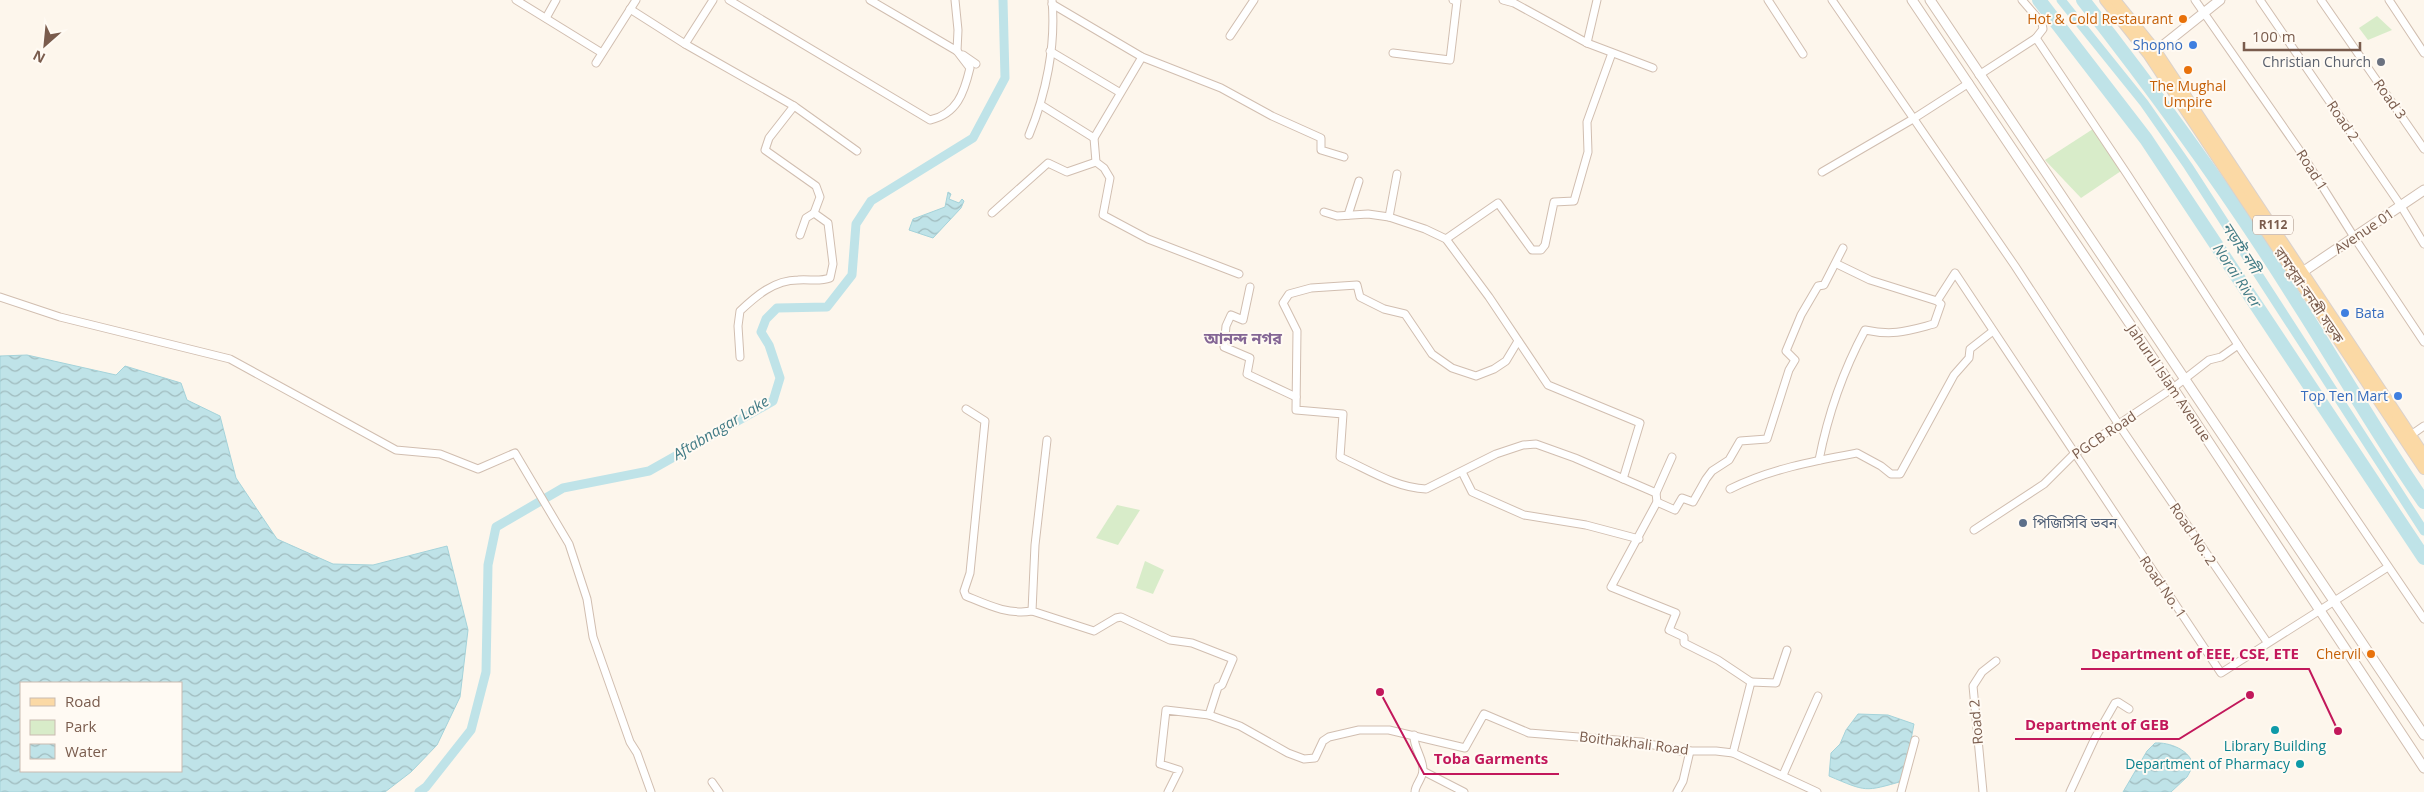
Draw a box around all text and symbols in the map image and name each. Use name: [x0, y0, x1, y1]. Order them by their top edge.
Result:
place label: Hot & Cold Restaurant: [2027, 9, 2173, 28]
marker: Hot & Cold Restaurant: [2177, 13, 2189, 25]
north arrow: [20, 20, 70, 70]
scale bar: [2244, 20, 2360, 52]
text: 100 m: [2252, 26, 2296, 46]
place label: Shopno: [2133, 35, 2183, 54]
marker: Shopno: [2187, 39, 2199, 51]
text: N: [29, 46, 48, 68]
place label: Christian Church: [2262, 52, 2371, 71]
marker: Christian Church: [2375, 56, 2387, 68]
marker: The Mughal Umpire: [2182, 64, 2194, 76]
street label: Road 3: [2370, 75, 2411, 123]
place label: The Mughal Umpire: [2150, 76, 2226, 111]
street label: Road 2: [2323, 97, 2364, 145]
street label: Road 1: [2292, 146, 2332, 194]
street label: Avenue 01: [2330, 204, 2397, 258]
road number: R112: [2253, 216, 2293, 234]
water label: নড়াই নদী: [2218, 218, 2267, 279]
water label: Norai River: [2209, 239, 2267, 312]
street label: রামপুরা-বনশ্রী সড়ক: [2270, 242, 2349, 347]
place label: Bata: [2355, 303, 2385, 322]
marker: Bata: [2339, 307, 2351, 319]
street label: Jahurul Islam Avenue: [2122, 319, 2216, 445]
district label: আনন্দ নগর: [1203, 327, 1282, 349]
place label: Top Ten Mart: [2301, 386, 2388, 405]
water label: Aftabnagar Lake: [668, 390, 773, 464]
marker: Top Ten Mart: [2392, 390, 2404, 402]
street label: PGCB Road: [2068, 406, 2140, 463]
street label: Road No. 2: [2166, 499, 2221, 569]
place label: পিজিসিবি ভবন: [2032, 513, 2118, 532]
marker: পিজিসিবি ভবন: [2017, 517, 2029, 529]
street label: Road No. 1: [2136, 552, 2191, 622]
callout: Department of EEE, CSE, ETE: [2081, 639, 2309, 669]
text: Department of EEE, CSE, ETE: [2091, 643, 2299, 663]
place label: Chervil: [2316, 644, 2361, 663]
marker: Chervil: [2365, 648, 2377, 660]
legend: [20, 682, 182, 772]
text: Road: [65, 691, 101, 711]
street label: Road 2: [1964, 699, 1987, 745]
callout: Department of GEB: [2015, 709, 2179, 739]
text: Department of GEB: [2025, 714, 2169, 734]
text: Park: [65, 716, 96, 736]
marker: Library Building: [2269, 724, 2281, 736]
street label: Boithakhali Road: [1578, 726, 1690, 759]
place label: Library Building: [2224, 736, 2327, 755]
text: Water: [65, 741, 107, 761]
callout: Toba Garments: [1424, 744, 1559, 774]
text: Toba Garments: [1434, 748, 1548, 768]
place label: Department of Pharmacy: [2125, 754, 2291, 773]
marker: Department of Pharmacy: [2294, 758, 2306, 770]

